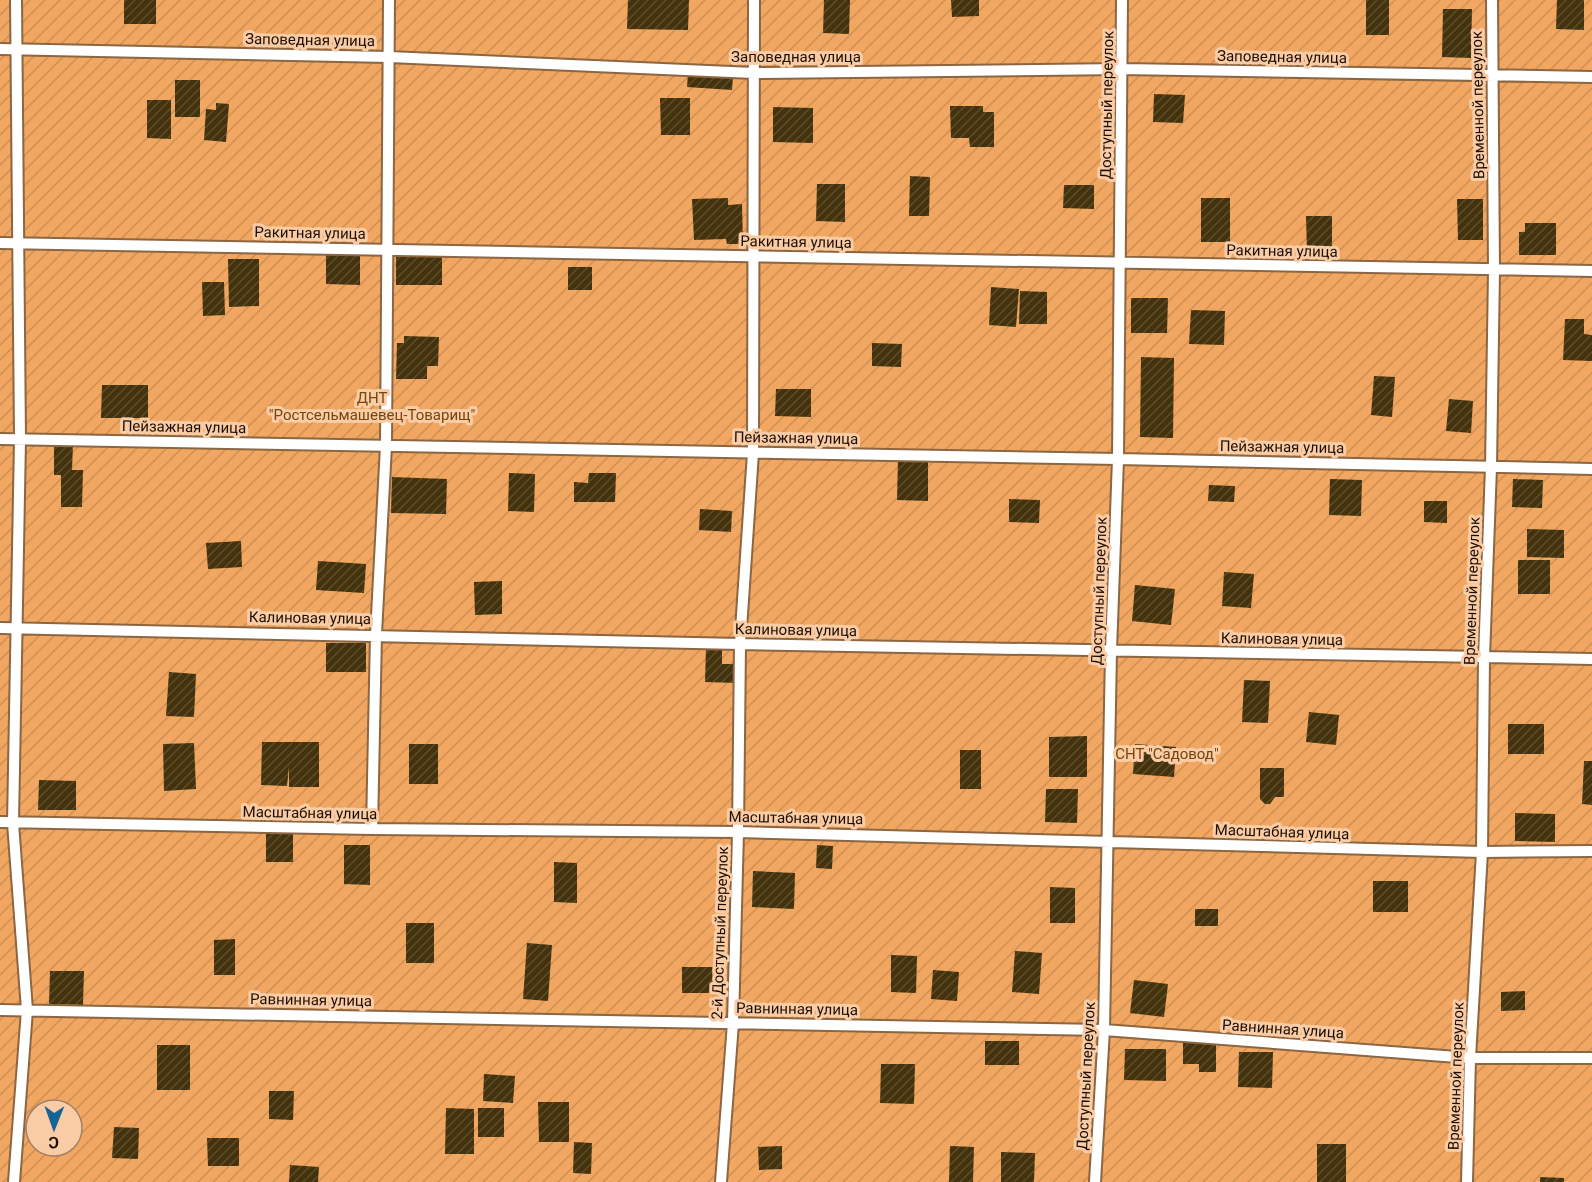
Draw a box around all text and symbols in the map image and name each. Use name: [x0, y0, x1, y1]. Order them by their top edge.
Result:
street label: Заповедная улица: [245, 30, 375, 50]
street label: Доступный переулок: [1097, 31, 1117, 179]
street label: Временной переулок: [1468, 31, 1488, 179]
street label: Заповедная улица: [1217, 47, 1347, 67]
street label: Заповедная улица: [731, 48, 861, 66]
street label: Ракитная улица: [254, 223, 366, 243]
street label: Ракитная улица: [740, 232, 852, 252]
street label: Ракитная улица: [1226, 241, 1338, 261]
park label: ДНТ "Ростсельмашевец-Товарищ": [269, 389, 475, 424]
street label: Пейзажная улица: [122, 417, 246, 437]
street label: Пейзажная улица: [734, 428, 858, 448]
street label: Пейзажная улица: [1220, 437, 1344, 457]
street label: Доступный переулок: [1087, 517, 1111, 665]
street label: Временной переулок: [1460, 517, 1484, 665]
street label: Калиновая улица: [249, 608, 371, 628]
street label: Калиновая улица: [735, 620, 857, 640]
street label: Калиновая улица: [1221, 629, 1343, 649]
park label: СНТ "Садовод": [1115, 745, 1219, 763]
street label: Масштабная улица: [243, 803, 377, 823]
street label: Масштабная улица: [729, 808, 863, 828]
street label: Масштабная улица: [1214, 821, 1350, 843]
street label: 2-й Доступный переулок: [708, 846, 732, 1020]
street label: Равнинная улица: [250, 990, 372, 1010]
street label: Равнинная улица: [736, 999, 858, 1019]
street label: Доступный переулок: [1073, 1001, 1099, 1151]
street label: Временной переулок: [1444, 1002, 1468, 1150]
street label: Равнинная улица: [1222, 1016, 1344, 1042]
north arrow: [24, 1098, 84, 1158]
text: С: [48, 1133, 59, 1152]

